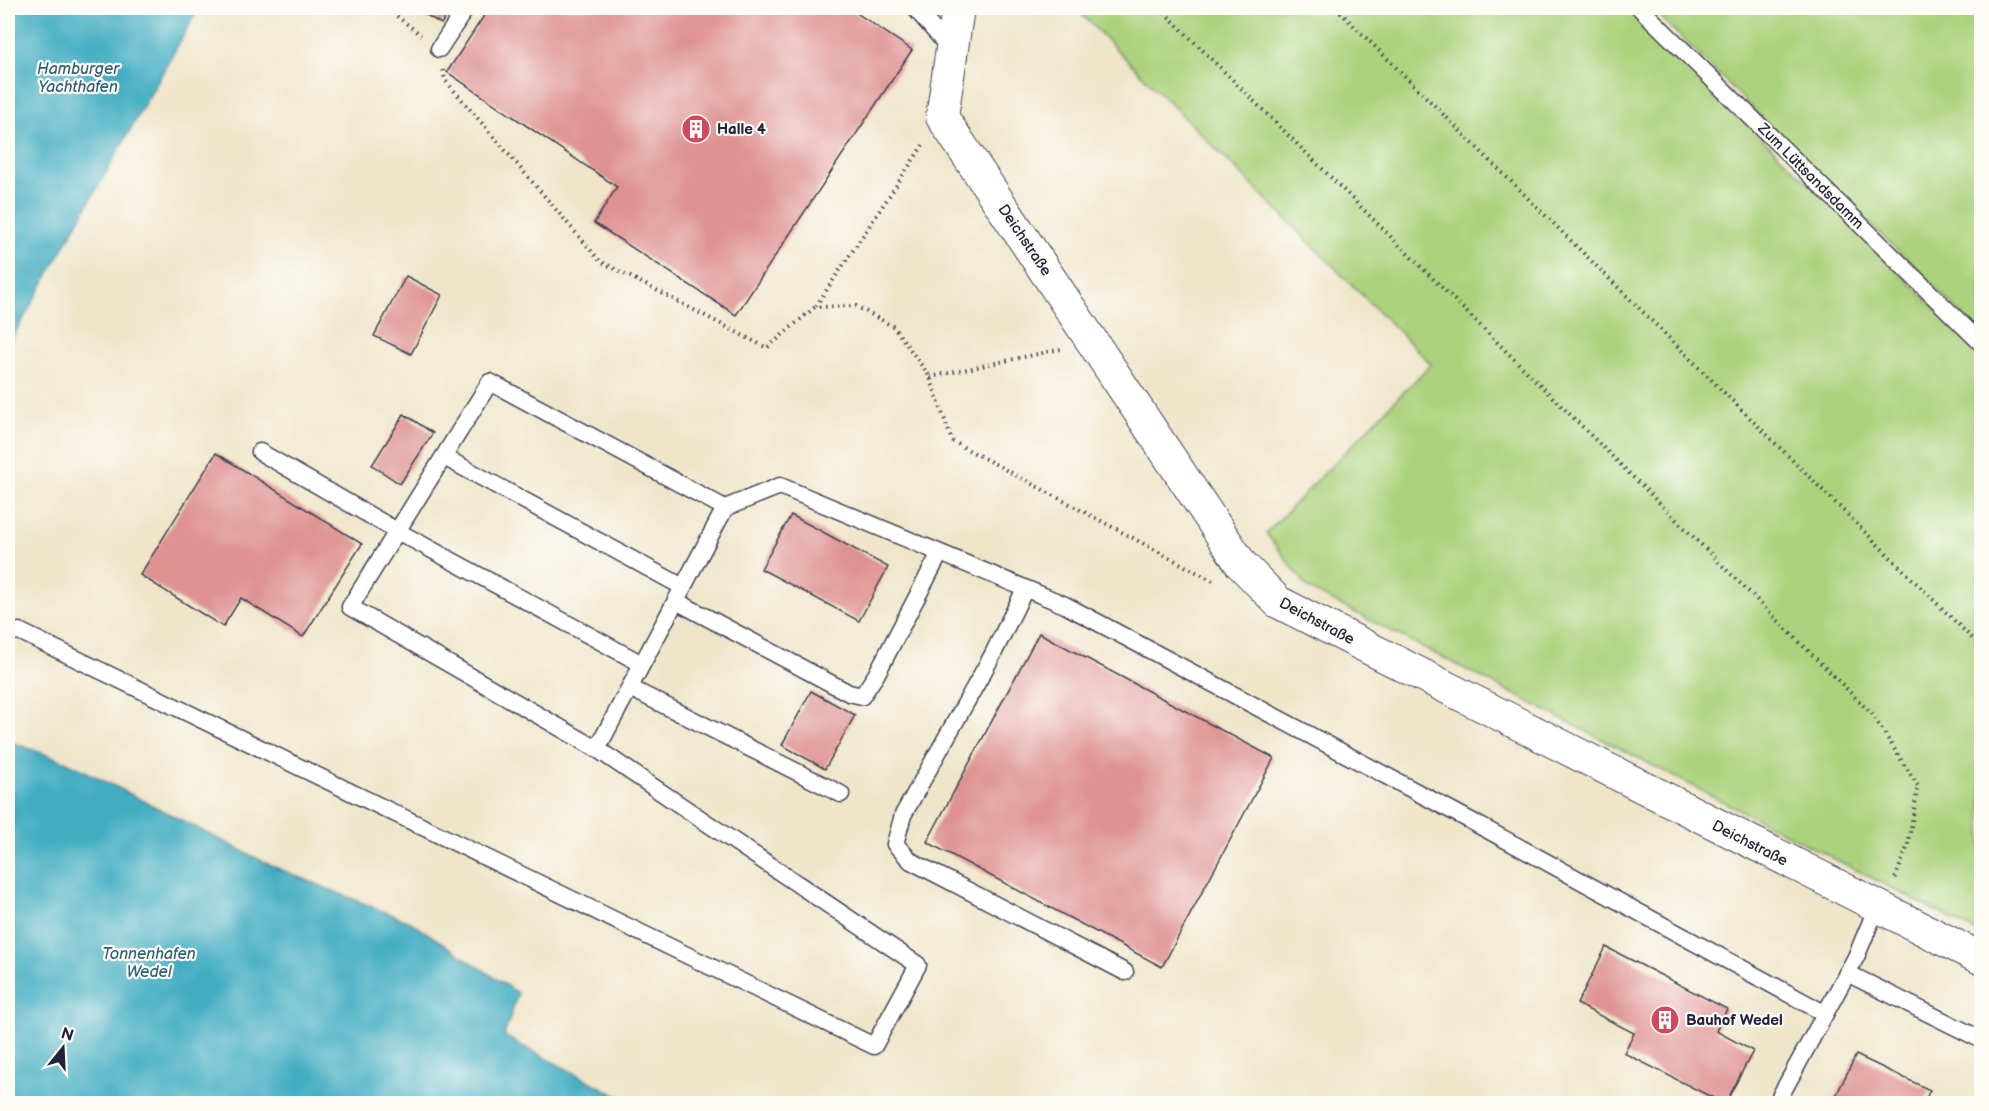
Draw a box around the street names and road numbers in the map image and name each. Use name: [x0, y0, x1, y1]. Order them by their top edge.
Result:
street label: Zum Lüttsandsdamm: [1753, 119, 1868, 233]
street label: Deichstraße: [994, 201, 1056, 280]
street label: Deichstraße: [1276, 594, 1358, 649]
street label: Deichstraße: [1709, 816, 1791, 871]

